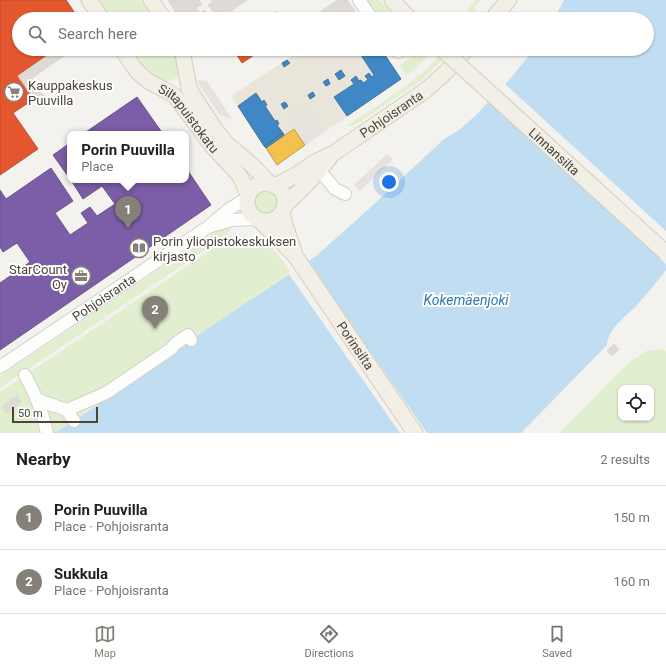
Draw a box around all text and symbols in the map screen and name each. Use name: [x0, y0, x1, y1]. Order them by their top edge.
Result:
search box: [12, 12, 654, 56]
icon: search: [26, 23, 48, 45]
text: Search here: [58, 25, 137, 43]
place label: Kauppakeskus Puuvilla: [28, 78, 113, 108]
supermarket icon: Kauppakeskus Puuvilla: [3, 81, 25, 103]
street label: Siltapuistokatu: [156, 81, 222, 156]
street label: Pohjoisranta: [357, 87, 425, 141]
street label: Linnansilta: [526, 125, 583, 178]
popup: [67, 131, 189, 183]
text: Porin Puuvilla: [81, 141, 175, 159]
text: Place: [81, 159, 113, 174]
your location: [379, 172, 399, 192]
pin: 1: [115, 196, 141, 229]
place label: Porin yliopistokeskuksen kirjasto: [153, 234, 296, 264]
library icon: Porin yliopistokeskuksen kirjasto: [128, 237, 150, 259]
place label: StarCount Oy: [9, 262, 67, 292]
office icon: StarCount Oy: [70, 265, 92, 287]
street label: Pohjoisranta: [69, 271, 138, 324]
water label: Kokemäenjoki: [423, 292, 509, 308]
pin: 2: [142, 296, 168, 329]
street label: Porinsilta: [334, 318, 377, 372]
map controls: [618, 385, 654, 421]
button: locate: [618, 385, 654, 421]
scale bar: [12, 405, 98, 424]
text: 50 m: [18, 407, 43, 420]
text: Nearby: [16, 449, 71, 469]
text: 2 results: [600, 452, 650, 467]
text: Porin Puuvilla: [54, 501, 148, 519]
text: 1: [25, 510, 33, 525]
text: 150 m: [613, 510, 650, 525]
text: Place · Pohjoisranta: [54, 519, 169, 534]
text: Sukkula: [54, 565, 108, 583]
text: 2: [25, 574, 33, 589]
text: 160 m: [613, 574, 650, 589]
text: Place · Pohjoisranta: [54, 583, 169, 598]
tab: Map: [94, 623, 116, 660]
tab: Directions: [304, 623, 354, 660]
tab: Saved: [542, 623, 572, 660]

